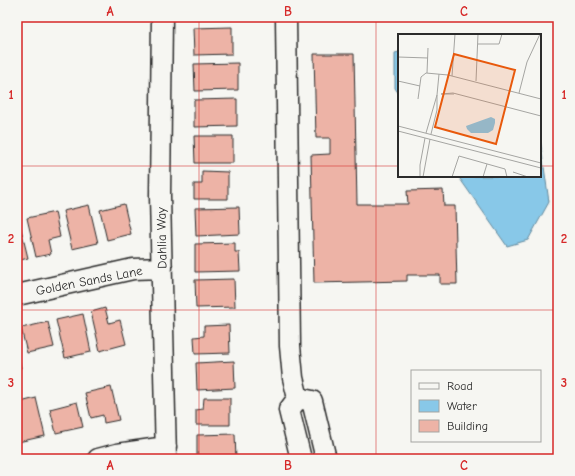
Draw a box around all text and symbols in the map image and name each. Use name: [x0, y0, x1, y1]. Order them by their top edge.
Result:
text: A: [106, 4, 114, 19]
text: B: [284, 4, 292, 19]
text: C: [460, 4, 468, 19]
inset map: [398, 34, 541, 177]
text: 1: [8, 87, 14, 102]
text: 1: [561, 87, 567, 102]
street label: Dahlia Way: [153, 207, 170, 269]
text: 2: [8, 231, 14, 246]
text: 2: [561, 231, 567, 246]
street label: Golden Sands Lane: [34, 263, 144, 298]
legend: [411, 370, 541, 442]
text: 3: [8, 375, 14, 390]
text: 3: [561, 375, 567, 390]
text: Road: [447, 379, 473, 393]
text: Water: [447, 399, 477, 413]
text: Building: [447, 419, 488, 433]
text: A: [106, 458, 114, 473]
text: B: [284, 458, 292, 473]
text: C: [460, 458, 468, 473]

